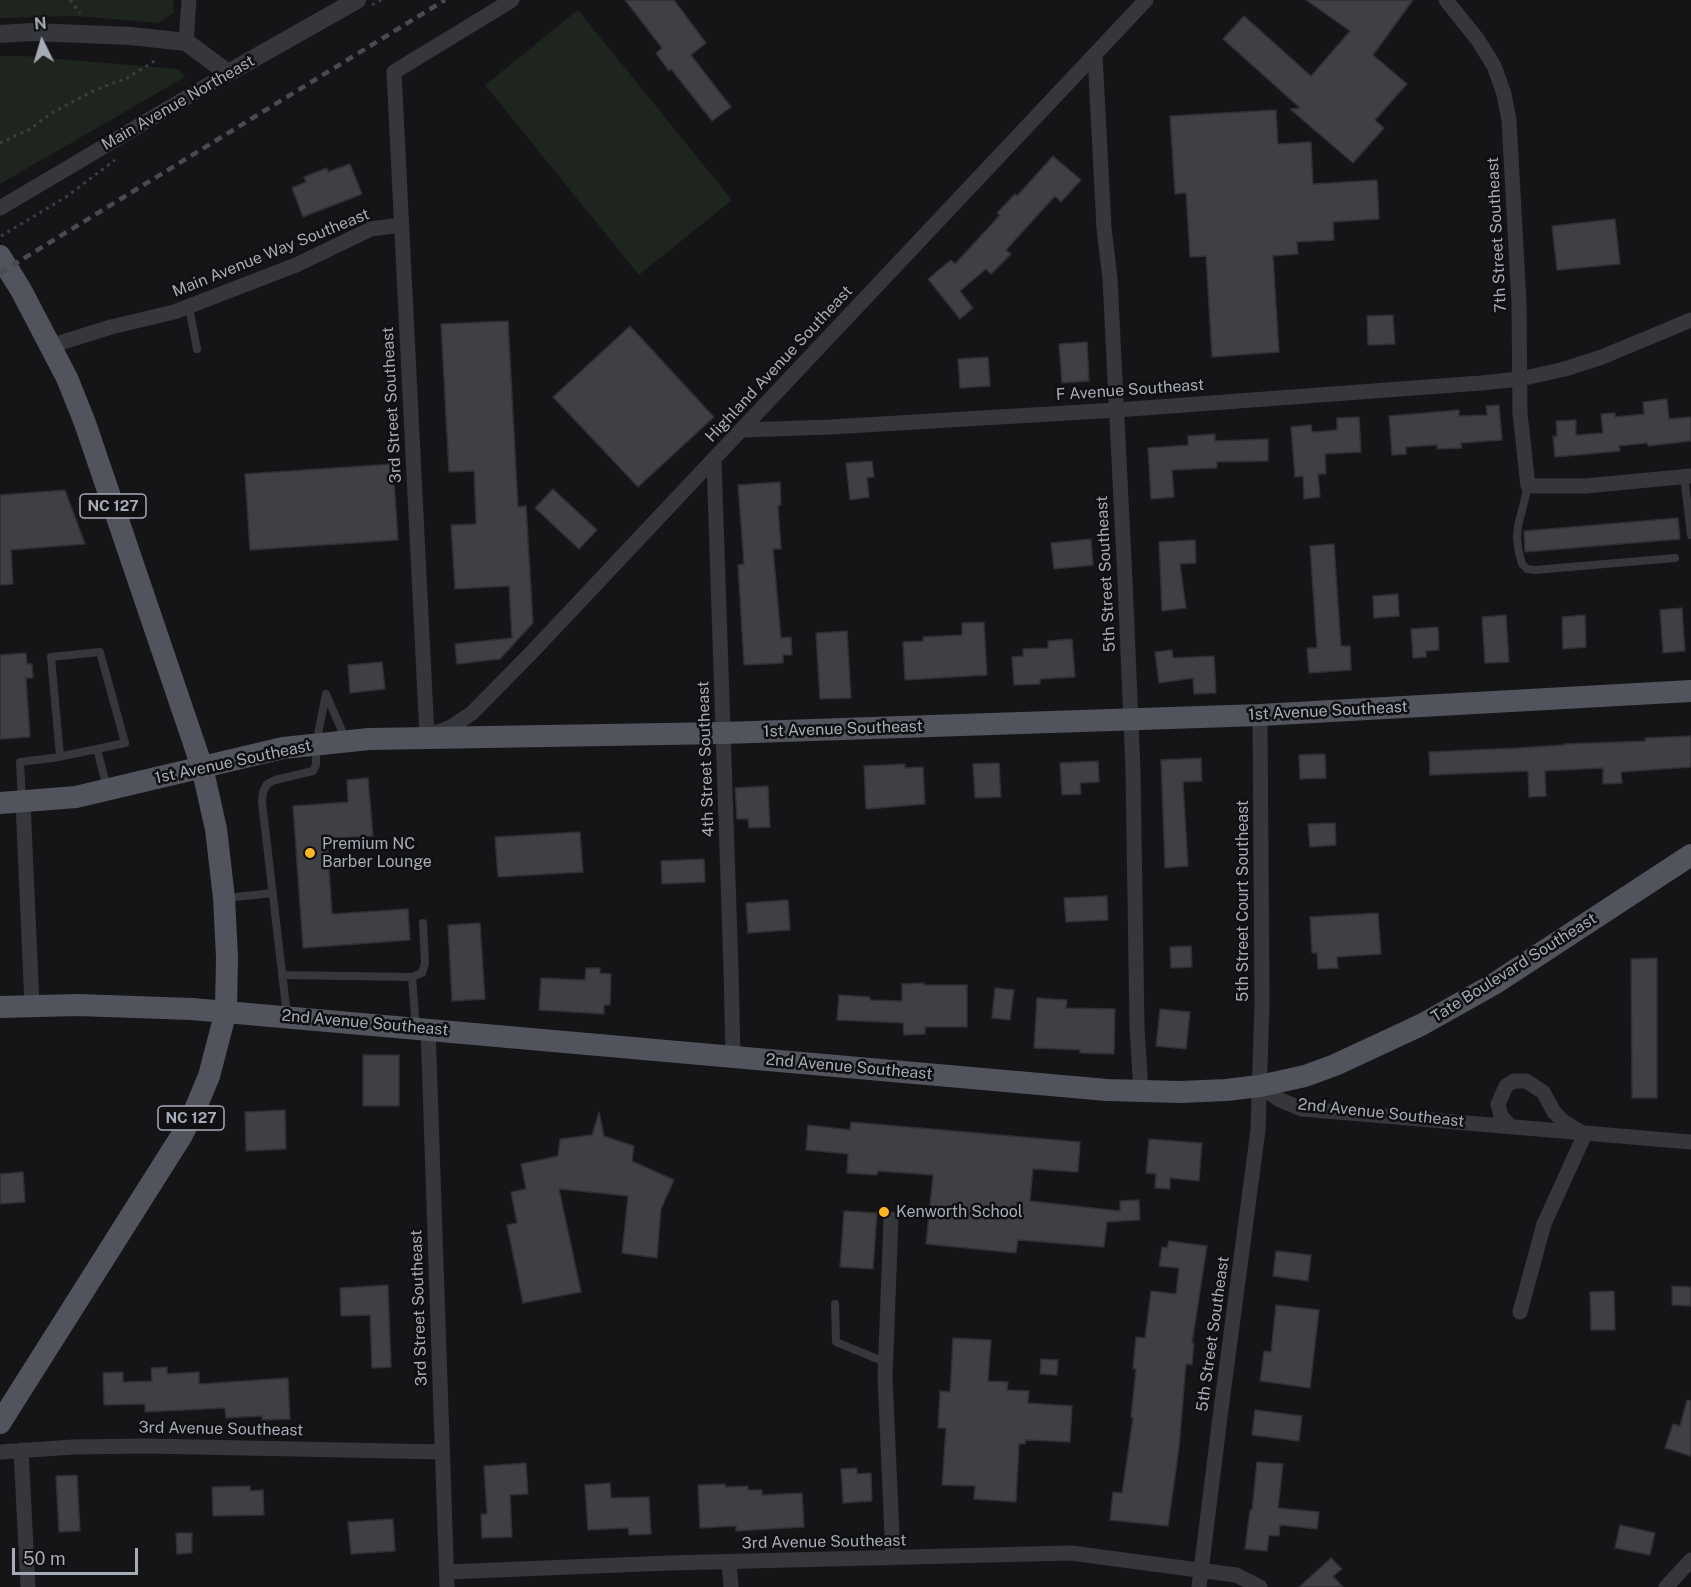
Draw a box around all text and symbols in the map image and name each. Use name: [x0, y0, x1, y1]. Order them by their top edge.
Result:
north arrow: [12, 12, 72, 72]
text: N: [33, 14, 47, 34]
street label: Main Avenue Northeast: [98, 51, 258, 155]
street label: 7th Street Southeast: [1483, 157, 1511, 313]
street label: Main Avenue Way Southeast: [170, 205, 372, 301]
street label: Highland Avenue Southeast: [701, 282, 857, 446]
street label: 3rd Street Southeast: [378, 326, 406, 484]
street label: F Avenue Southeast: [1055, 375, 1205, 405]
road number: NC 127: [80, 494, 146, 518]
street label: 5th Street Southeast: [1092, 495, 1120, 653]
street label: 4th Street Southeast: [694, 681, 718, 837]
street label: 1st Avenue Southeast: [1248, 697, 1408, 725]
street label: 1st Avenue Southeast: [763, 717, 923, 741]
street label: 1st Avenue Southeast: [153, 736, 313, 788]
street label: 5th Street Court Southeast: [1233, 800, 1253, 1002]
place label: Premium NC Barber Lounge: [322, 834, 432, 872]
marker: Premium NC Barber Lounge: [303, 846, 317, 860]
street label: Tate Boulevard Southeast: [1428, 909, 1600, 1027]
street label: 2nd Avenue Southeast: [281, 1006, 449, 1040]
street label: 2nd Avenue Southeast: [765, 1050, 933, 1084]
street label: 2nd Avenue Southeast: [1297, 1095, 1465, 1131]
road number: NC 127: [158, 1106, 224, 1130]
place label: Kenworth School: [896, 1202, 1023, 1222]
marker: Kenworth School: [877, 1205, 891, 1219]
street label: 3rd Street Southeast: [407, 1229, 431, 1387]
street label: 5th Street Southeast: [1193, 1255, 1233, 1413]
street label: 3rd Avenue Southeast: [138, 1418, 304, 1440]
street label: 3rd Avenue Southeast: [741, 1531, 907, 1553]
scale bar: [15, 1536, 141, 1574]
text: 50 m: [23, 1548, 66, 1569]

